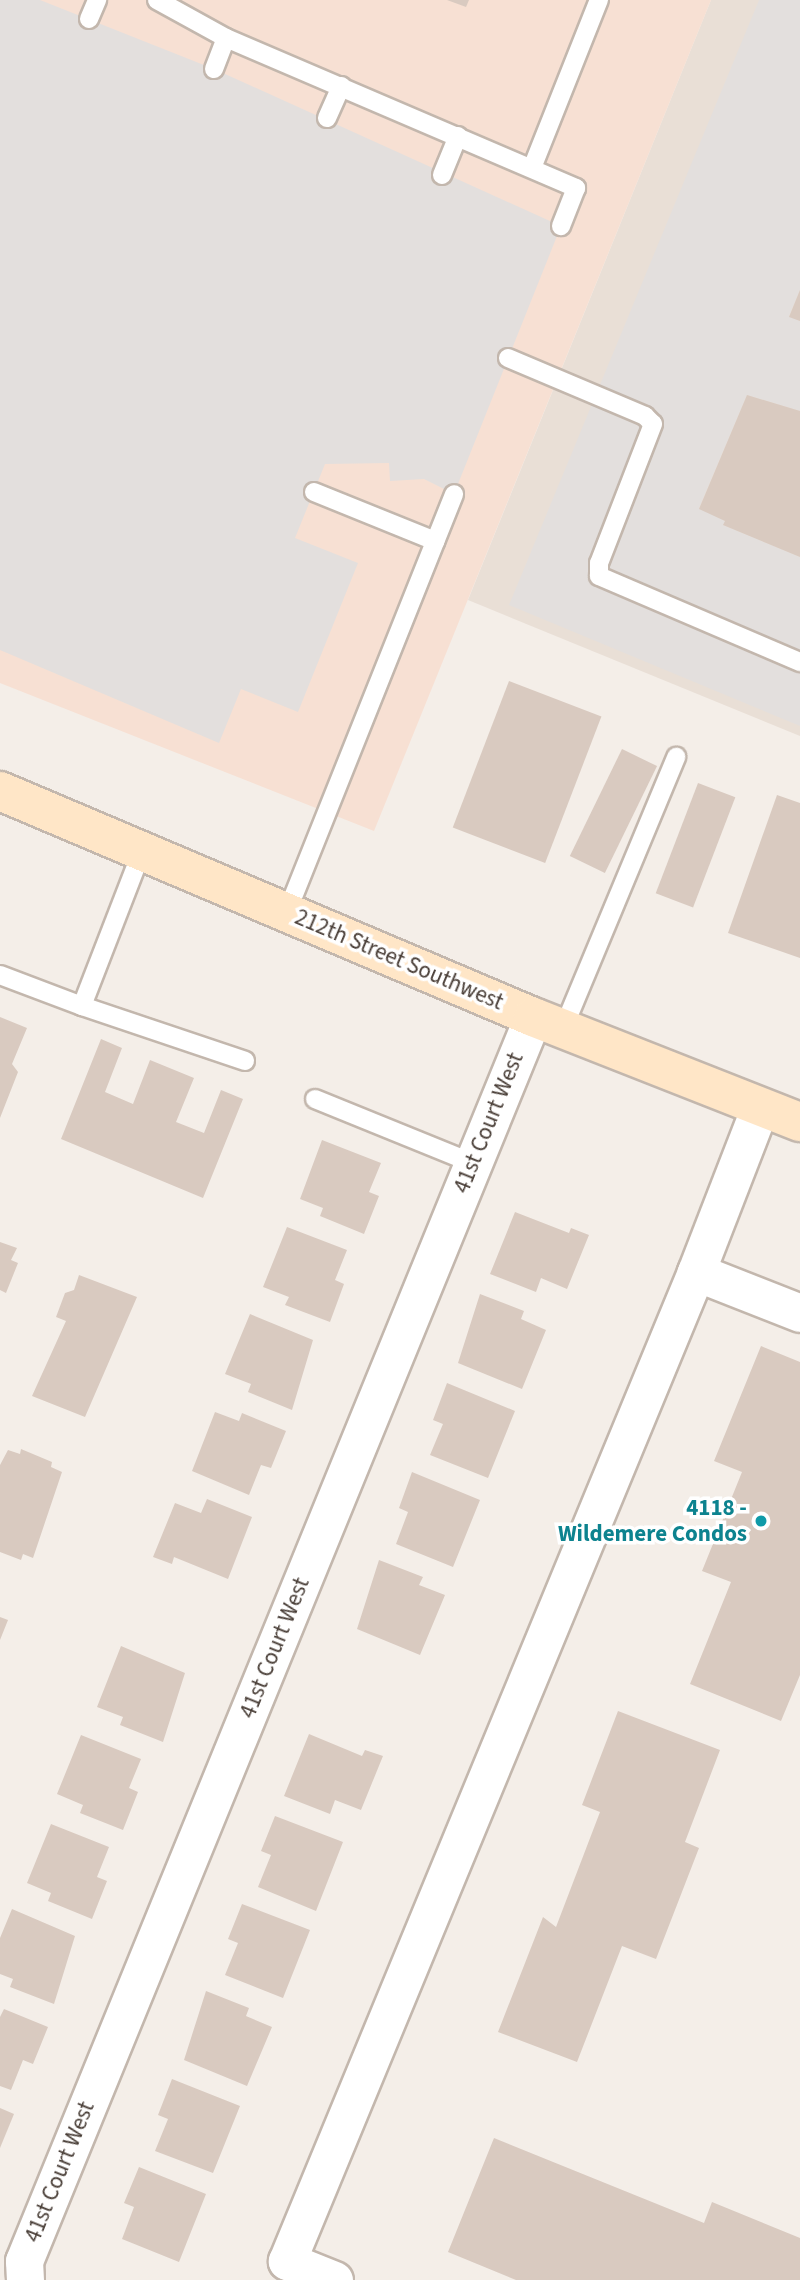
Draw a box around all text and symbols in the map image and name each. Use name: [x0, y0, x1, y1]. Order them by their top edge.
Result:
street label: 212th Street Southwest: [291, 904, 507, 1016]
street label: 41st Court West: [448, 1049, 530, 1197]
place label: 4118 - Wildemere Condos: [558, 1494, 747, 1548]
marker: 4118 - Wildemere Condos: [753, 1513, 769, 1529]
street label: 41st Court West: [234, 1574, 316, 1722]
street label: 41st Court West: [19, 2098, 101, 2246]

